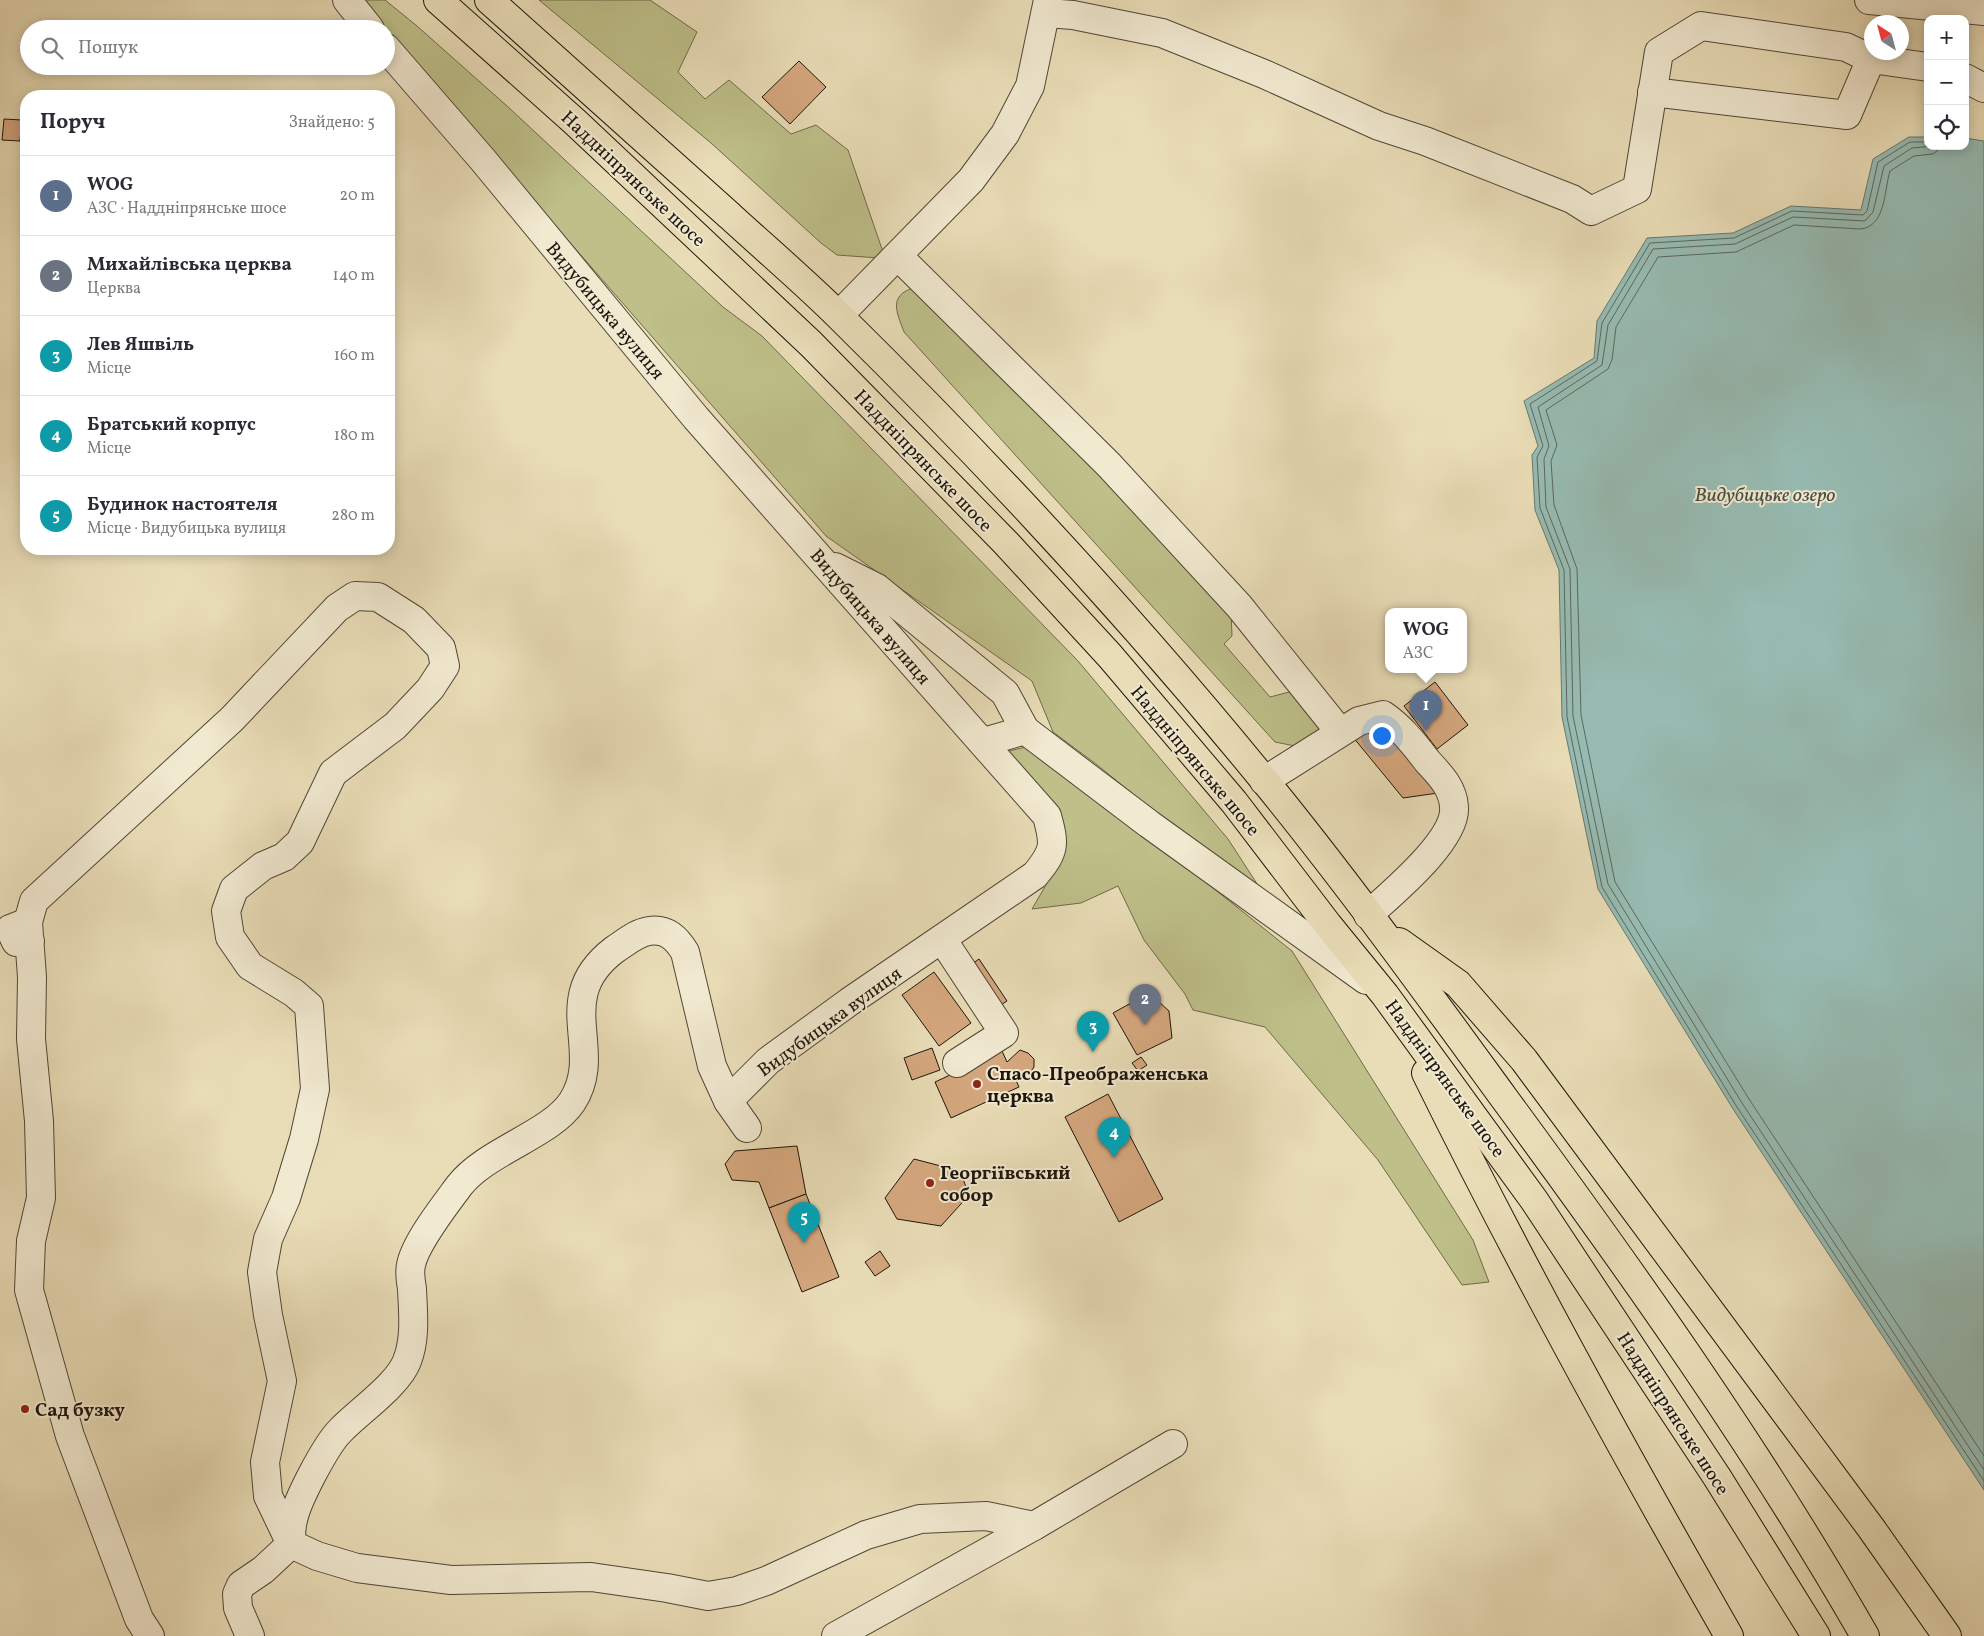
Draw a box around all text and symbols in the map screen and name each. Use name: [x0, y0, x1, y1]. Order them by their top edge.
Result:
north arrow: [1864, 15, 1909, 60]
map controls: [1924, 15, 1969, 150]
button: +: [1924, 15, 1969, 60]
search box: [20, 20, 395, 75]
icon: search: [38, 34, 66, 62]
text: Пошук: [78, 35, 138, 61]
button: −: [1924, 60, 1969, 105]
street label: Наддніпрянське шосе: [554, 105, 711, 254]
button: locate: [1924, 105, 1969, 150]
text: Поруч: [40, 108, 105, 137]
text: Знайдено: 5: [289, 112, 375, 134]
text: WOG: [87, 172, 133, 198]
text: 1: [53, 185, 59, 207]
text: 20 m: [340, 185, 375, 207]
text: АЗС · Наддніпрянське шосе: [87, 198, 287, 220]
street label: Видубицька вулиця: [539, 237, 670, 386]
text: Михайлівська церква: [87, 252, 292, 278]
text: 2: [52, 265, 60, 287]
text: 140 m: [333, 265, 375, 287]
text: Церква: [87, 278, 141, 300]
text: Лев Яшвіль: [87, 332, 194, 358]
text: 3: [52, 345, 60, 367]
text: 160 m: [334, 345, 375, 367]
text: Місце: [87, 358, 131, 380]
street label: Наддніпрянське шосе: [847, 384, 998, 539]
text: Братський корпус: [87, 412, 256, 438]
text: 4: [51, 425, 61, 447]
text: 180 m: [334, 425, 375, 447]
text: Місце: [87, 438, 131, 460]
water label: Видубицьке озеро: [1695, 482, 1835, 510]
text: Будинок настоятеля: [87, 492, 278, 518]
text: 5: [52, 505, 60, 527]
text: 280 m: [331, 505, 375, 527]
text: Місце · Видубицька вулиця: [87, 518, 286, 540]
street label: Видубицька вулиця: [803, 544, 936, 691]
popup: [1385, 608, 1467, 673]
text: WOG: [1403, 617, 1449, 643]
text: АЗС: [1403, 643, 1433, 665]
street label: Наддніпрянське шосе: [1124, 680, 1265, 842]
pin: 1: [1410, 690, 1442, 731]
your location: [1369, 723, 1395, 749]
street label: Видубицька вулиця: [753, 961, 908, 1084]
pin: 2: [1129, 984, 1161, 1025]
street label: Наддніпрянське шосе: [1378, 995, 1511, 1164]
pin: 3: [1077, 1011, 1109, 1052]
place label: Спасо-Преображенська церква: [987, 1062, 1209, 1110]
marker: Спасо-Преображенська церква: [971, 1078, 983, 1090]
pin: 4: [1098, 1117, 1130, 1158]
place label: Георгіївський собор: [940, 1161, 1071, 1209]
marker: Георгіївський собор: [924, 1177, 936, 1189]
pin: 5: [788, 1202, 820, 1243]
street label: Наддніпрянське шосе: [1610, 1328, 1735, 1501]
place label: Сад бузку: [35, 1398, 125, 1424]
marker: Сад бузку: [19, 1403, 31, 1415]

